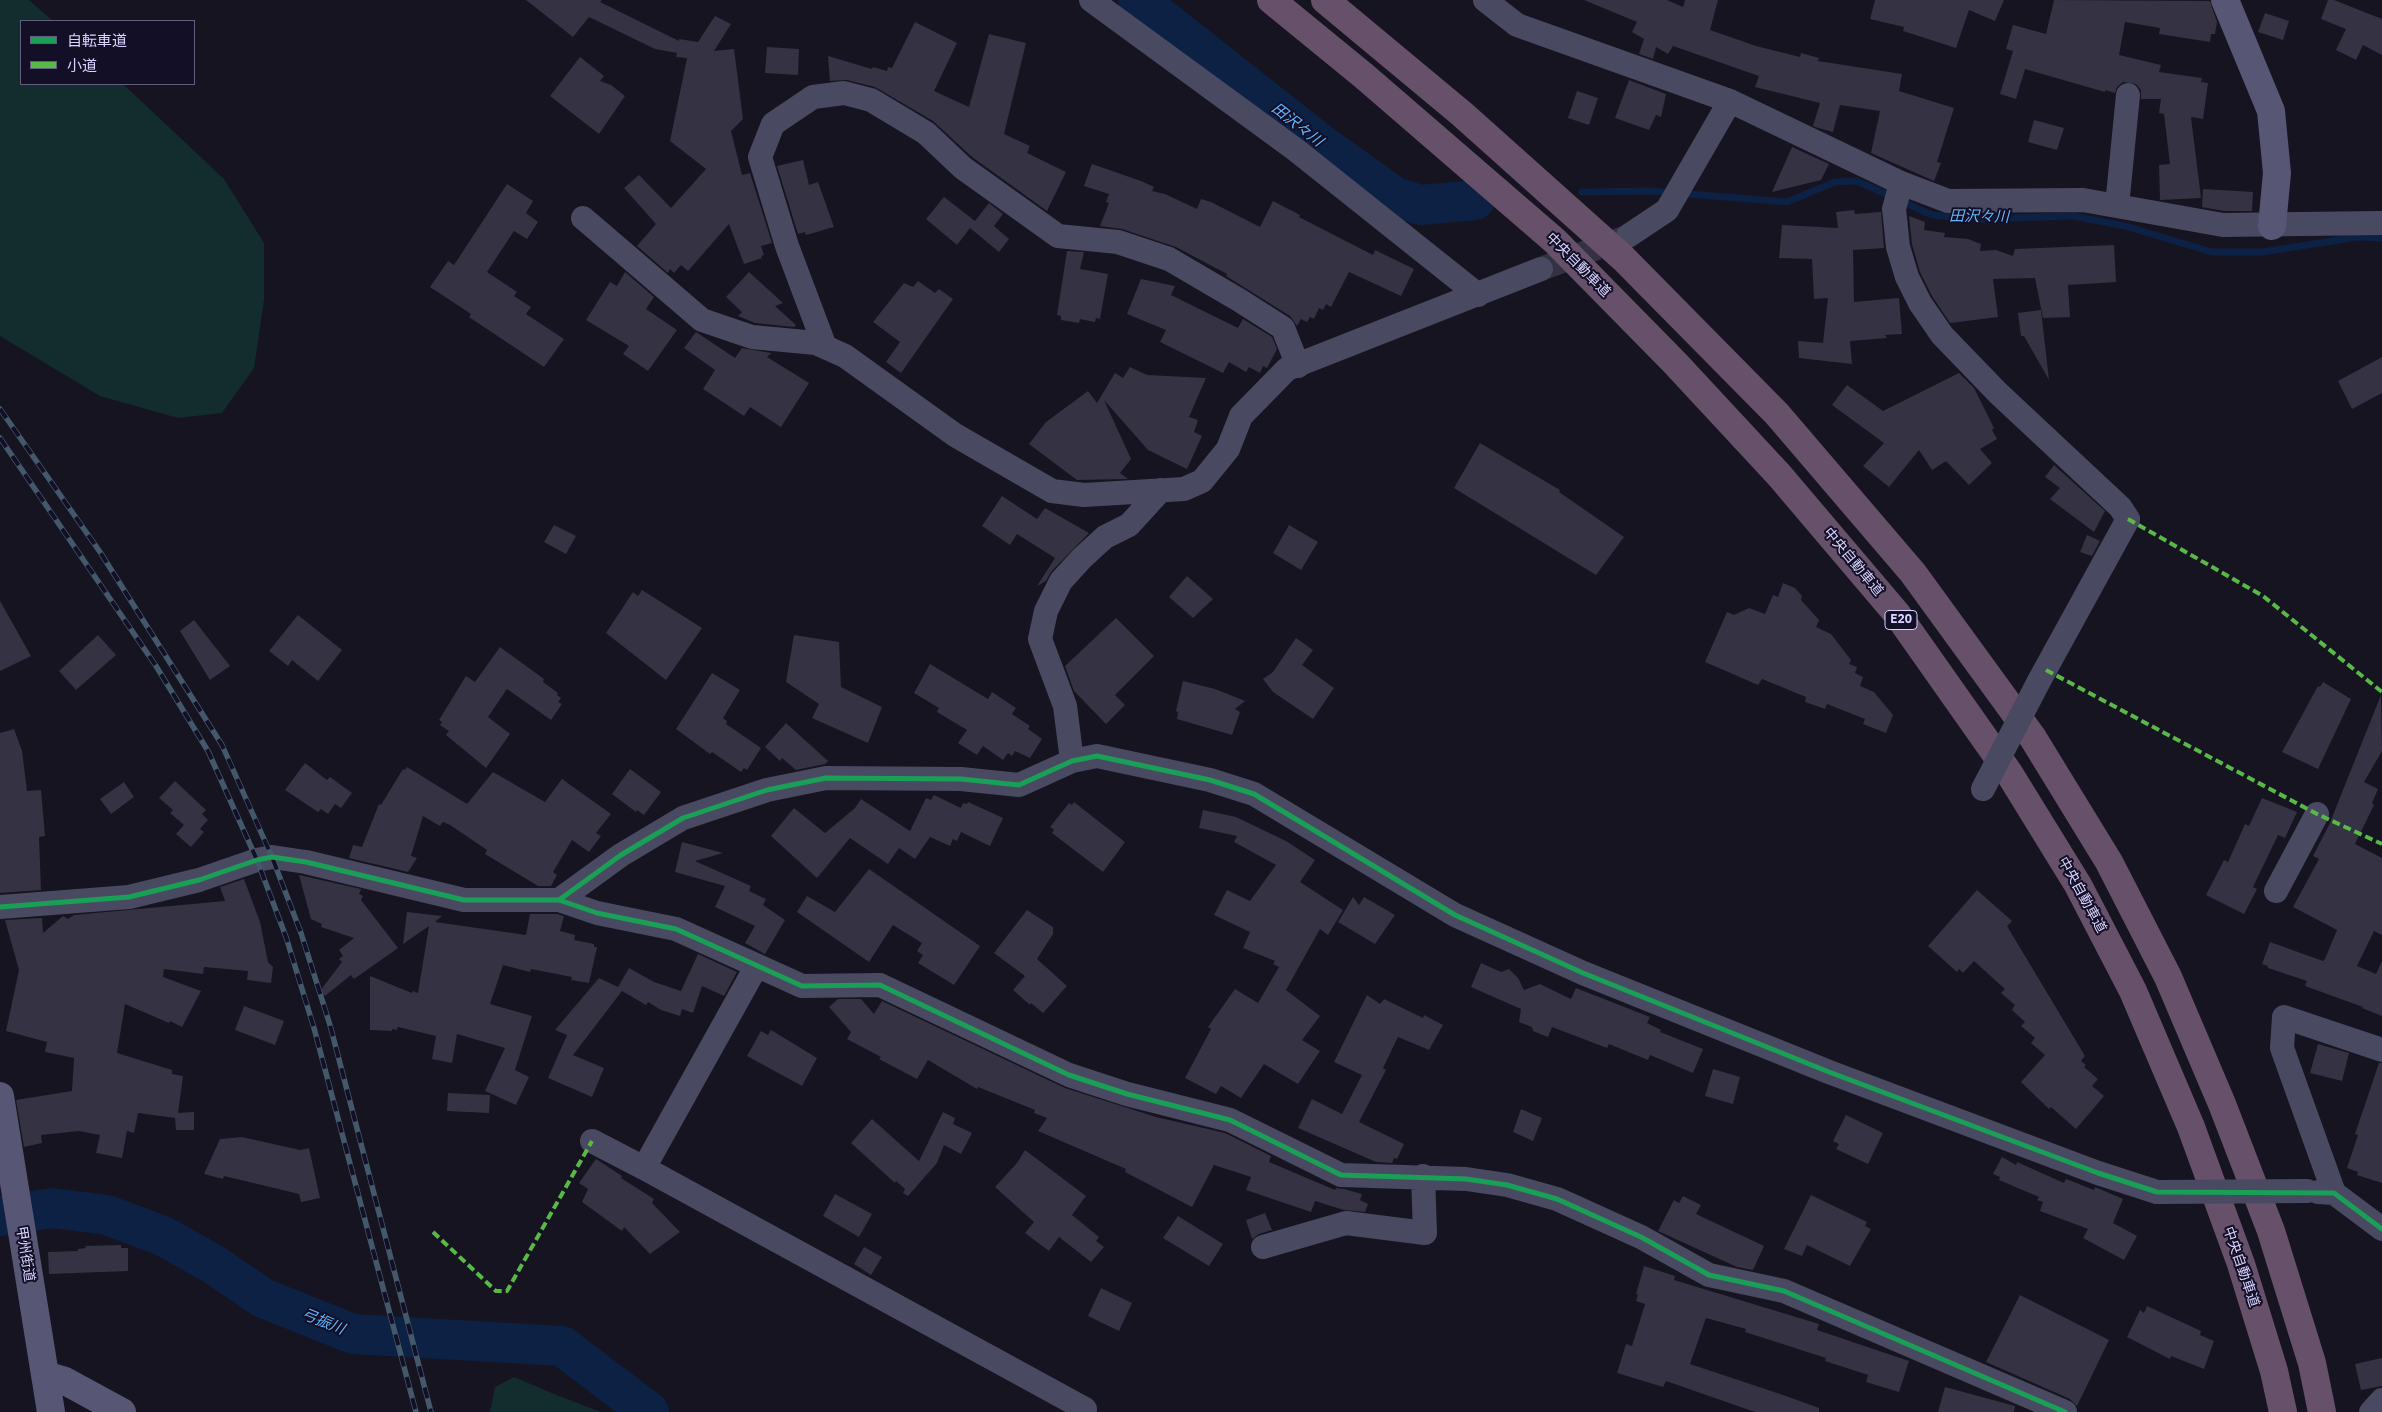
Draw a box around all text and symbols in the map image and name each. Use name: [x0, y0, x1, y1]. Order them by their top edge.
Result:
legend: [20, 20, 195, 85]
text: 自転車道: [67, 31, 127, 50]
text: 小道: [67, 56, 97, 75]
water label: 田沢々川: [1268, 99, 1326, 151]
water label: 田沢々川: [1949, 207, 2009, 227]
street label: 中央自動車道: [1542, 229, 1614, 301]
street label: 中央自動車道: [1820, 524, 1886, 600]
road number: E20: [1885, 610, 1917, 630]
street label: 中央自動車道: [2054, 854, 2110, 936]
street label: 甲州街道: [12, 1225, 38, 1283]
street label: 中央自動車道: [2219, 1225, 2263, 1309]
water label: 弓振川: [299, 1305, 347, 1339]

